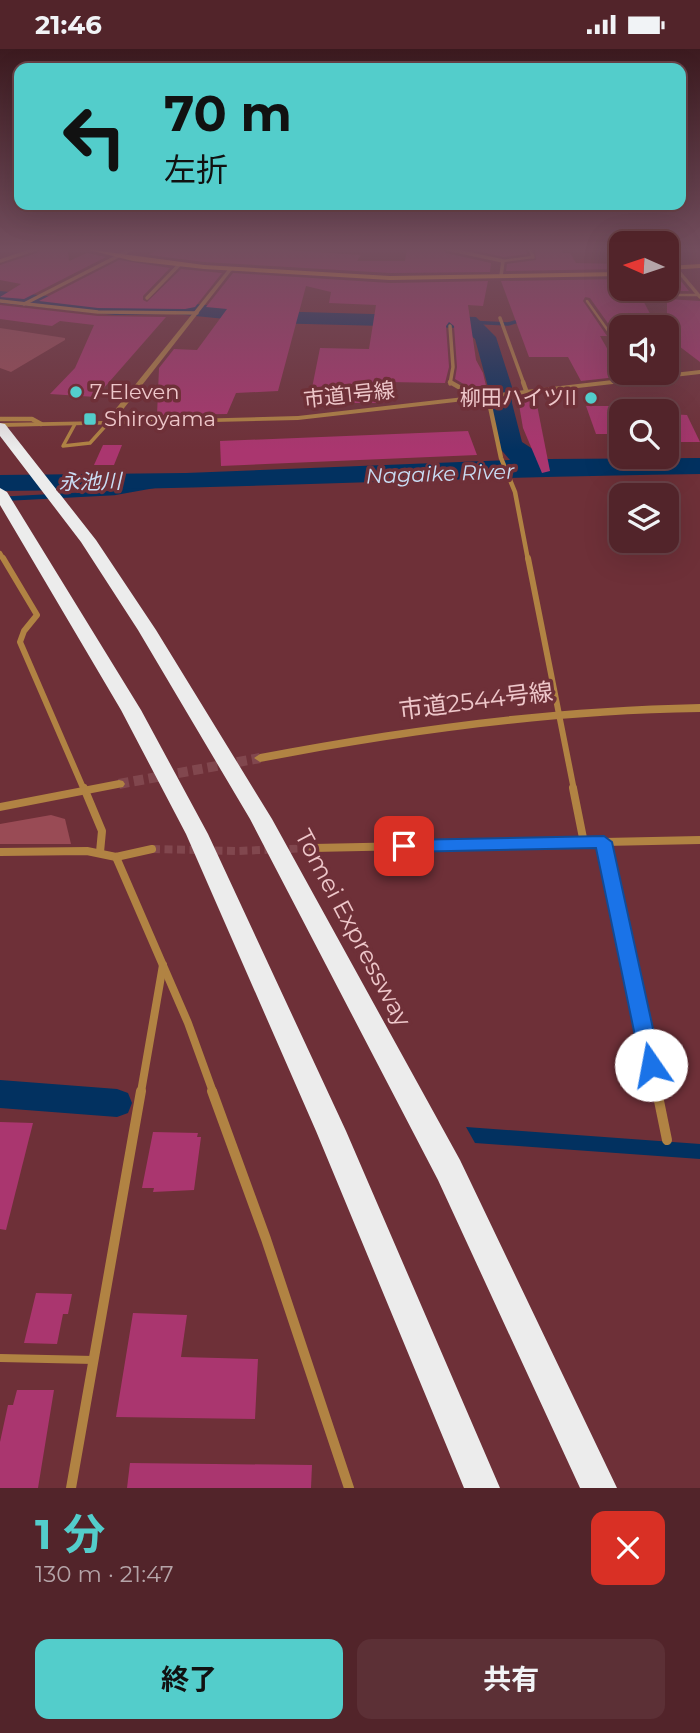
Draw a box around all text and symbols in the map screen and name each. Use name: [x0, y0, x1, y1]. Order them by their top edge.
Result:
text: 21:46: [35, 9, 102, 41]
text: 70 m: [164, 84, 292, 143]
icon: left: [49, 91, 140, 182]
text: 左折: [164, 150, 228, 189]
north arrow: [609, 231, 679, 301]
map controls: [609, 231, 679, 553]
button: sound: [609, 315, 679, 385]
street label: 市道1号線: [302, 377, 396, 412]
place label: 7-Eleven: [90, 379, 179, 404]
marker: 7-Eleven: [68, 384, 84, 400]
place label: 柳田ハイツII: [460, 385, 577, 410]
marker: 柳田ハイツII: [583, 390, 599, 406]
button: search: [609, 399, 679, 469]
place label: Shiroyama: [104, 406, 216, 431]
marker: Shiroyama: [82, 411, 98, 427]
water label: Nagaike River: [365, 458, 515, 489]
water label: 永池川: [58, 468, 124, 495]
button: layers: [609, 483, 679, 553]
street label: 市道2544号線: [397, 677, 555, 724]
pin: [374, 816, 434, 876]
street label: Tomei Expressway: [289, 824, 418, 1031]
icon: arrive: [385, 827, 423, 865]
position arrow: [614, 1028, 688, 1102]
text: 1 分: [35, 1508, 105, 1560]
button: close: [591, 1511, 665, 1585]
text: 130 m · 21:47: [35, 1560, 174, 1588]
button: 終了: [35, 1639, 343, 1719]
button: 共有: [357, 1639, 665, 1719]

